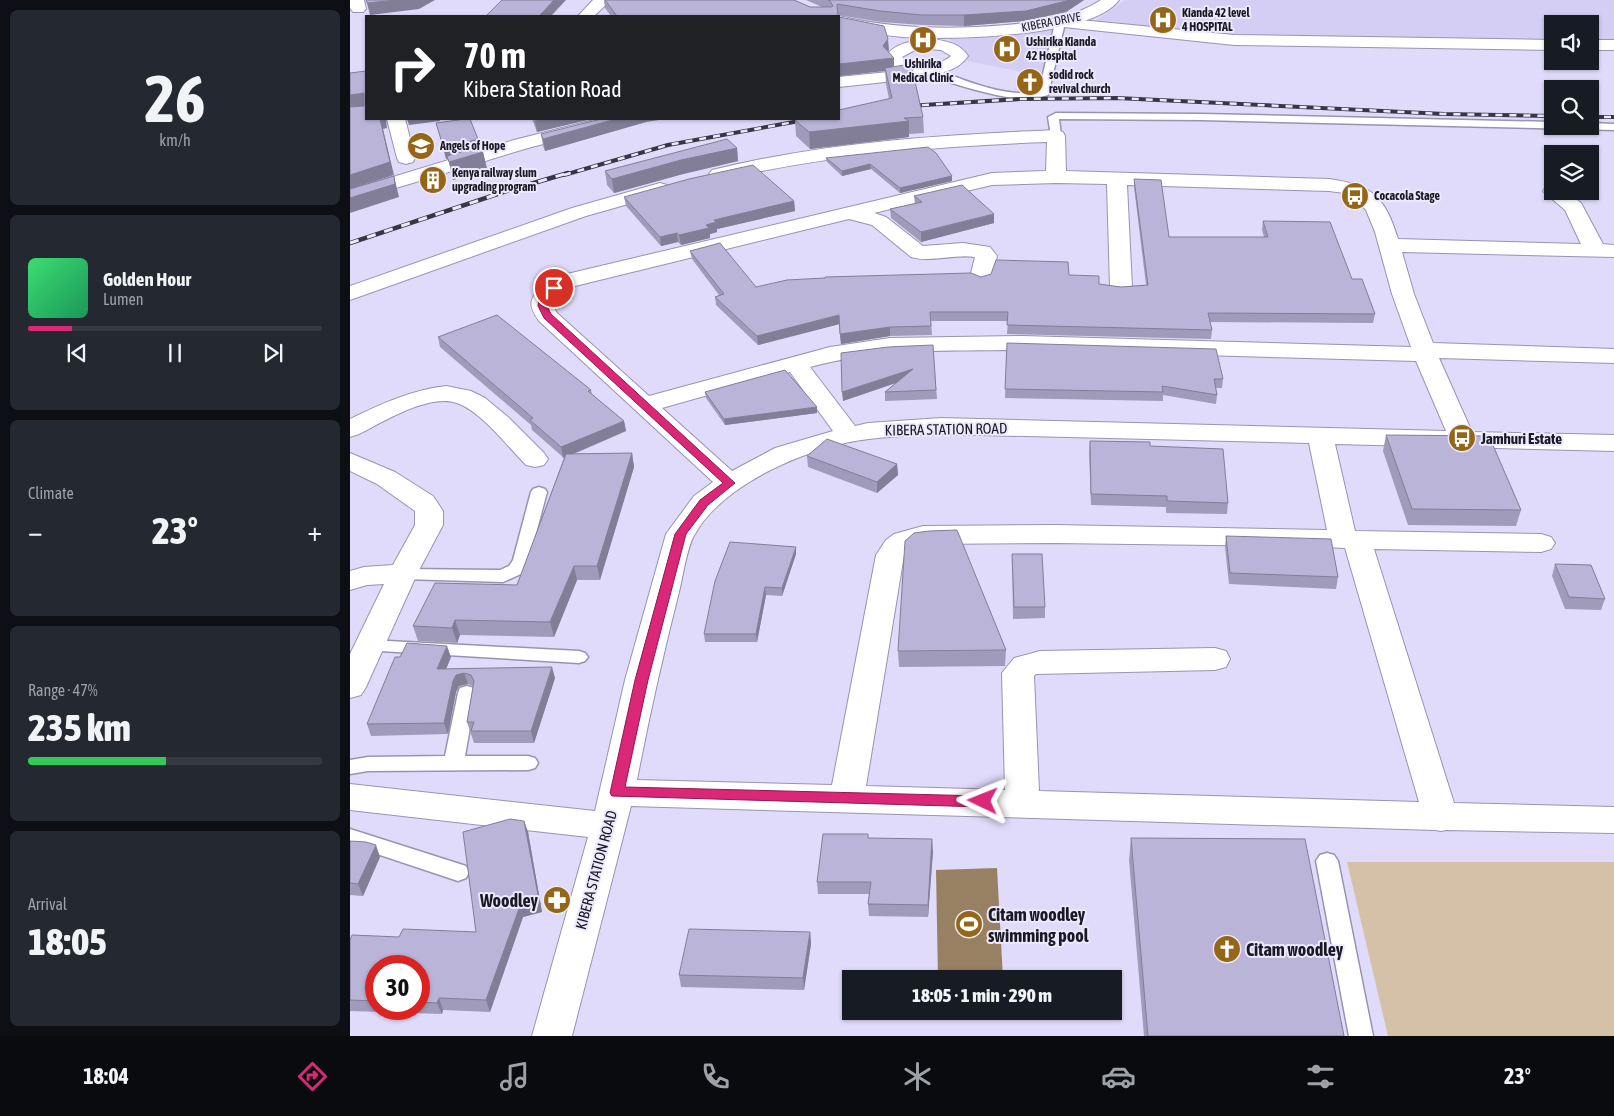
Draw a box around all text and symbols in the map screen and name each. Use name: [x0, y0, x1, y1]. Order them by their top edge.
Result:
hospital icon: Kianda 42 level 4 HOSPITAL: [1148, 5, 1178, 35]
place label: Kianda 42 level 4 HOSPITAL: [1181, 6, 1251, 34]
street label: KIBERA DRIVE: [1020, 9, 1082, 35]
map controls: [1544, 15, 1599, 200]
button: sound: [1544, 15, 1599, 70]
hospital icon: Ushirika Medical Clinic: [908, 25, 938, 55]
hospital icon: Ushirika Kianda 42 Hospital: [992, 34, 1022, 64]
icon: right: [380, 35, 445, 100]
text: 70 m: [463, 35, 526, 75]
place label: Ushirika Kianda 42 Hospital: [1025, 35, 1096, 63]
place label: Ushirika Medical Clinic: [892, 57, 954, 85]
text: 26: [144, 61, 206, 136]
church icon: sodid rock revival church: [1015, 67, 1045, 97]
place label: sodid rock revival church: [1049, 68, 1111, 96]
text: Kibera Station Road: [463, 76, 622, 102]
button: search: [1544, 80, 1599, 135]
text: km/h: [159, 131, 191, 149]
school or university icon: Angels of Hope: [406, 131, 436, 161]
place label: Angels of Hope: [439, 139, 506, 153]
button: layers: [1544, 145, 1599, 200]
building icon: Kenya railway slum upgrading program: [418, 165, 448, 195]
place label: Kenya railway slum upgrading program: [452, 166, 537, 194]
bus stop icon: Cocacola Stage: [1340, 181, 1370, 211]
place label: Cocacola Stage: [1374, 189, 1441, 203]
pin: [533, 267, 575, 309]
text: Golden Hour: [103, 268, 191, 290]
icon: arrive: [540, 274, 568, 302]
text: Lumen: [103, 290, 143, 308]
icon: previous: [63, 339, 91, 367]
icon: pause: [161, 339, 189, 367]
icon: next: [259, 339, 287, 367]
street label: KIBERA STATION ROAD: [885, 419, 1007, 439]
bus stop icon: Jamhuri Estate: [1447, 423, 1477, 453]
place label: Jamhuri Estate: [1480, 430, 1562, 447]
text: Climate: [28, 484, 74, 502]
text: 23°: [152, 509, 198, 552]
text: −: [28, 515, 43, 547]
text: +: [307, 515, 322, 547]
text: Range · 47%: [28, 681, 98, 699]
text: 235 km: [28, 706, 131, 749]
position arrow: [956, 774, 1008, 826]
street label: KIBERA STATION ROAD: [572, 809, 620, 931]
pharmacy icon: Woodley: [542, 885, 572, 915]
place label: Woodley: [479, 890, 539, 911]
text: Arrival: [28, 895, 67, 913]
place label: Citam woodley swimming pool: [988, 904, 1089, 946]
sports icon: Citam woodley swimming pool: [954, 909, 984, 939]
text: 18:05: [28, 920, 107, 963]
church icon: Citam woodley: [1212, 934, 1242, 964]
place label: Citam woodley: [1246, 939, 1344, 960]
speed limit sign: 30: [365, 955, 430, 1020]
text: 18:05 · 1 min · 290 m: [912, 984, 1052, 1006]
icon: directions: [295, 1059, 330, 1094]
icon: music: [497, 1059, 532, 1094]
icon: phone: [698, 1059, 733, 1094]
icon: climate: [900, 1059, 935, 1094]
icon: car: [1101, 1059, 1136, 1094]
icon: filters: [1303, 1059, 1338, 1094]
text: 18:04: [83, 1063, 129, 1089]
text: 23°: [1504, 1063, 1531, 1089]

